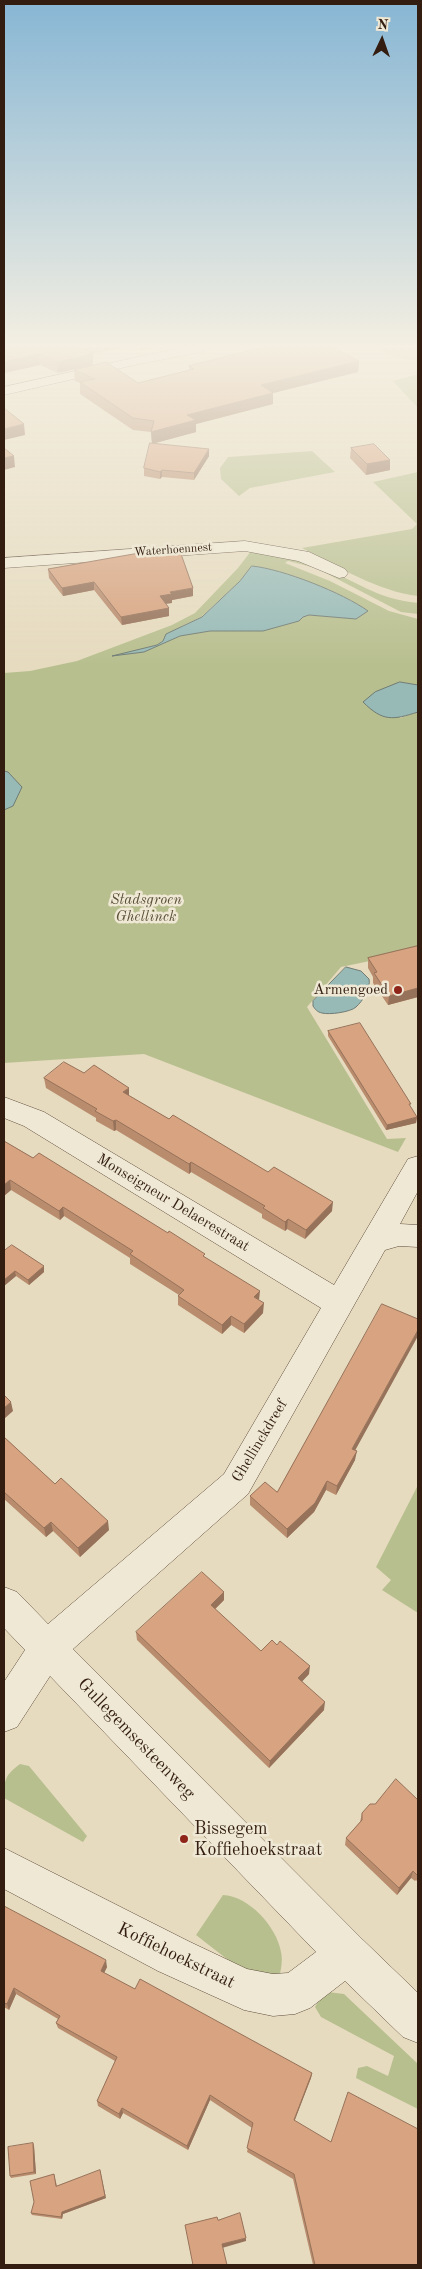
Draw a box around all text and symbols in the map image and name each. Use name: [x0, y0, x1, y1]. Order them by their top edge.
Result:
north arrow: [357, 15, 407, 65]
text: N: [377, 18, 388, 32]
street label: Waterhoennest: [133, 540, 213, 560]
park label: Stadsgroen Ghellinck: [110, 891, 182, 926]
place label: Armengoed: [313, 981, 388, 999]
marker: Armengoed: [392, 984, 404, 996]
street label: Monseigneur Delaerestraat: [93, 1150, 253, 1256]
street label: Ghellinckdreef: [228, 1396, 292, 1486]
street label: Gullegemsesteenweg: [73, 1674, 199, 1804]
place label: Bissegem Koffiehoekstraat: [194, 1818, 322, 1860]
marker: Bissegem Koffiehoekstraat: [178, 1833, 190, 1845]
street label: Koffiehoekstraat: [114, 1918, 238, 1994]

